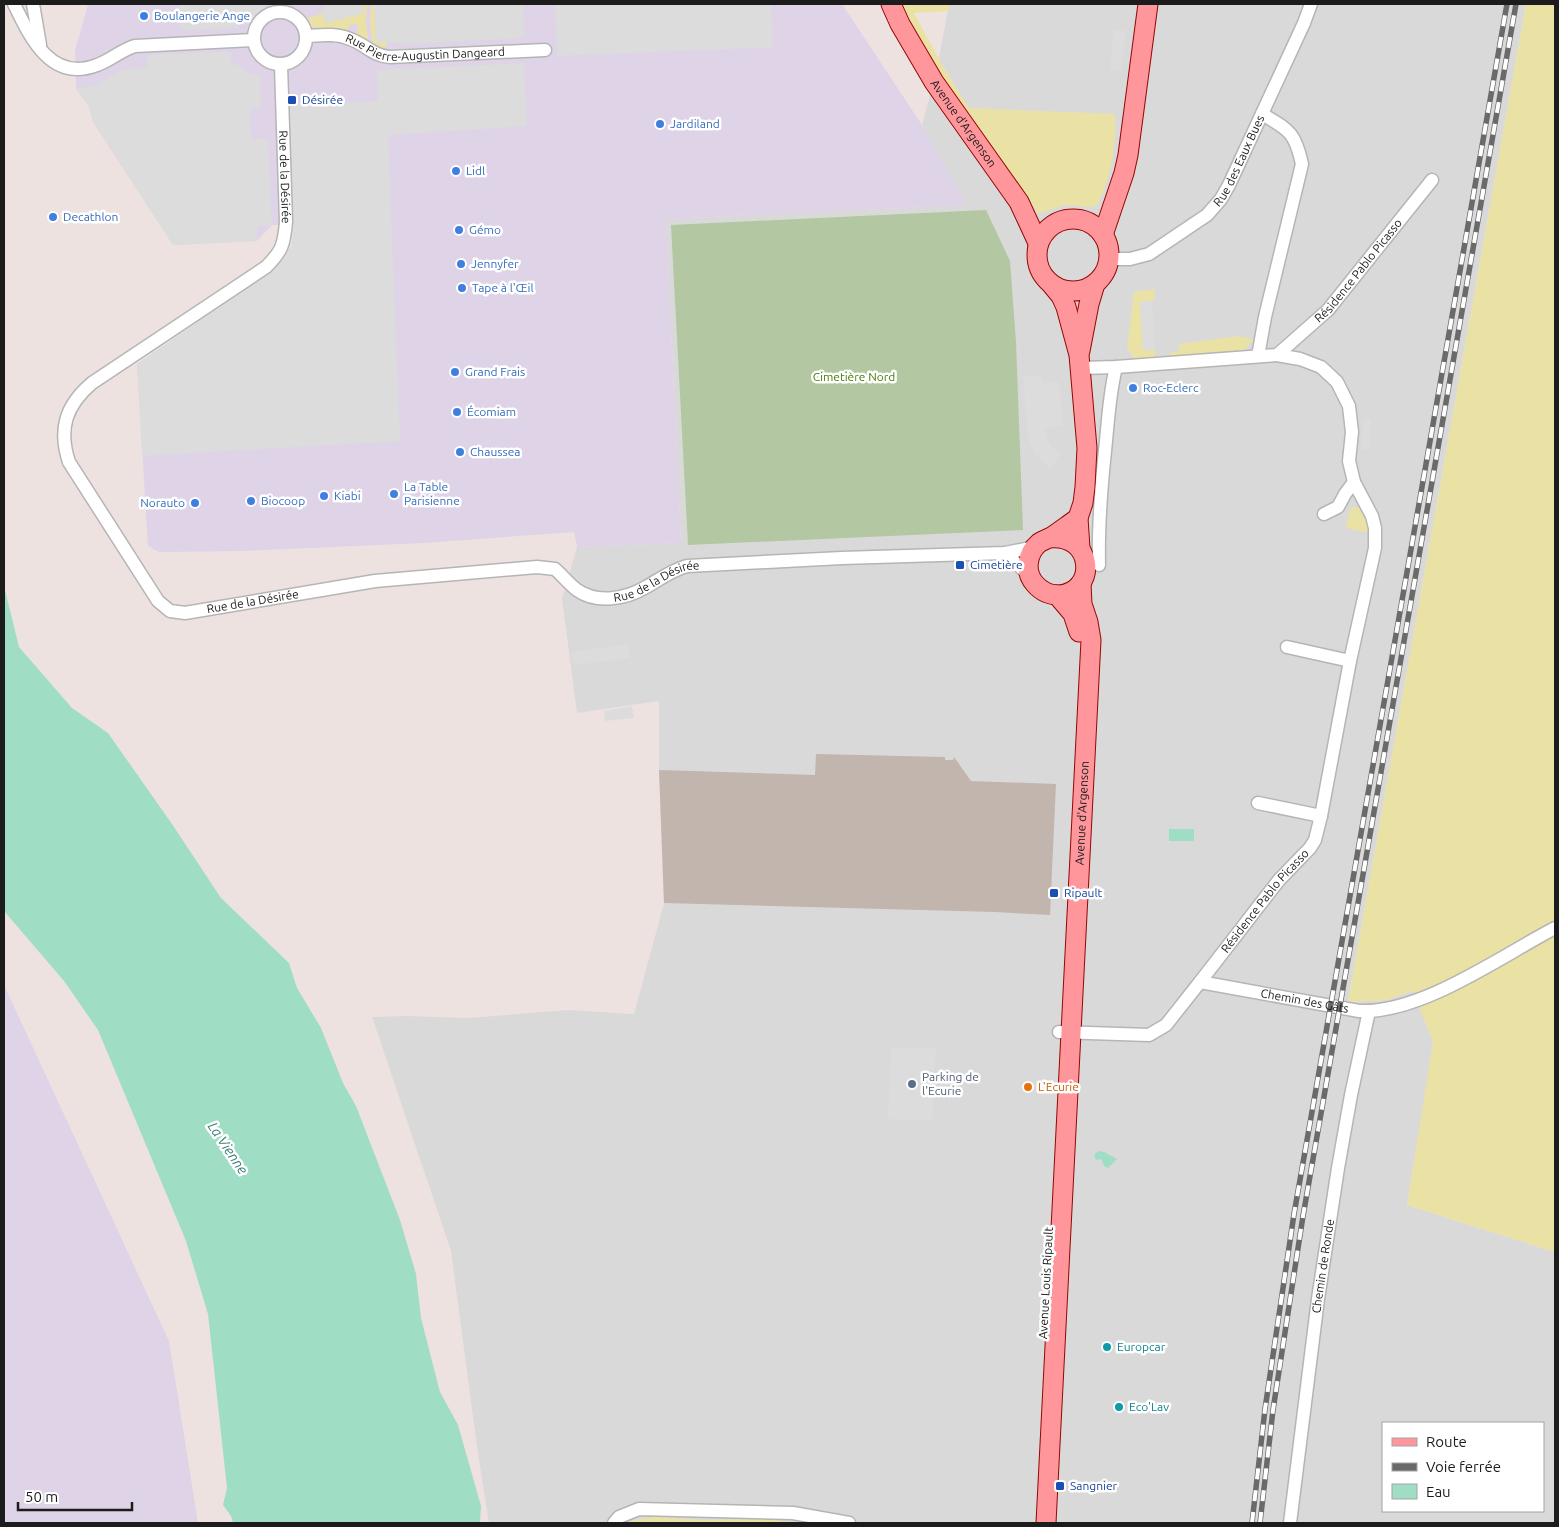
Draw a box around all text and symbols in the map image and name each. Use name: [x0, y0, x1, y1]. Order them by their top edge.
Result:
place label: Boulangerie Ange: [154, 9, 250, 22]
marker: Boulangerie Ange: [138, 10, 150, 22]
street label: Rue Pierre-Augustin Dangeard: [344, 31, 505, 63]
street label: Avenue d'Argenson: [928, 77, 999, 169]
place label: Désirée: [302, 93, 343, 106]
marker: Désirée: [286, 94, 298, 106]
street label: Rue des Eaux Bues: [1211, 113, 1266, 209]
place label: Jardiland: [670, 117, 720, 130]
marker: Jardiland: [654, 118, 666, 130]
street label: Rue de la Désirée: [277, 130, 293, 224]
place label: Lidl: [466, 164, 485, 177]
marker: Lidl: [450, 165, 462, 177]
place label: Decathlon: [63, 210, 118, 223]
marker: Decathlon: [47, 211, 59, 223]
street label: Résidence Pablo Picasso: [1312, 216, 1404, 325]
place label: Gémo: [469, 223, 501, 236]
marker: Gémo: [453, 224, 465, 236]
place label: Jennyfer: [471, 257, 519, 270]
marker: Jennyfer: [455, 258, 467, 270]
place label: Tape à l'Œil: [472, 281, 534, 294]
marker: Tape à l'Œil: [456, 282, 468, 294]
place label: Grand Frais: [465, 365, 525, 378]
marker: Grand Frais: [449, 366, 461, 378]
park label: Cimetière Nord: [813, 370, 895, 383]
place label: Roc-Eclerc: [1143, 381, 1199, 394]
marker: Roc-Eclerc: [1127, 382, 1139, 394]
place label: Écomiam: [467, 405, 516, 418]
marker: Écomiam: [451, 406, 463, 418]
place label: Chaussea: [470, 445, 520, 458]
marker: Chaussea: [454, 446, 466, 458]
place label: La Table Parisienne: [404, 480, 460, 507]
marker: La Table Parisienne: [388, 488, 400, 500]
place label: Kiabi: [334, 489, 361, 502]
marker: Kiabi: [318, 490, 330, 502]
place label: Biocoop: [261, 494, 305, 507]
marker: Biocoop: [245, 495, 257, 507]
place label: Norauto: [140, 496, 185, 509]
marker: Norauto: [189, 497, 201, 509]
street label: Rue de la Désirée: [612, 558, 700, 604]
place label: Cimetière: [970, 558, 1023, 571]
marker: Cimetière: [954, 559, 966, 571]
street label: Rue de la Désirée: [206, 587, 300, 615]
street label: Avenue d'Argenson: [1073, 761, 1091, 865]
street label: Résidence Pablo Picasso: [1218, 846, 1311, 955]
place label: Ripault: [1064, 886, 1103, 899]
marker: Ripault: [1048, 887, 1060, 899]
street label: Chemin des Gâts: [1260, 986, 1350, 1015]
place label: Parking de l'Ecurie: [922, 1070, 979, 1097]
marker: Parking de l'Ecurie: [906, 1078, 918, 1090]
place label: L'Ecurie: [1038, 1080, 1079, 1093]
marker: L'Ecurie: [1022, 1081, 1034, 1093]
water label: La Vienne: [205, 1119, 251, 1177]
street label: Chemin de Ronde: [1309, 1218, 1336, 1314]
street label: Avenue Louis Ripault: [1036, 1226, 1055, 1339]
place label: Europcar: [1117, 1340, 1166, 1353]
marker: Europcar: [1101, 1341, 1113, 1353]
place label: Eco'Lav: [1129, 1400, 1169, 1413]
marker: Eco'Lav: [1113, 1401, 1125, 1413]
legend: [1382, 1422, 1544, 1512]
text: Route: [1426, 1433, 1467, 1450]
text: Voie ferrée: [1426, 1458, 1501, 1475]
place label: Sangnier: [1070, 1479, 1118, 1492]
scale bar: [18, 1480, 131, 1512]
marker: Sangnier: [1054, 1480, 1066, 1492]
text: Eau: [1426, 1483, 1451, 1500]
text: 50 m: [25, 1488, 58, 1505]

